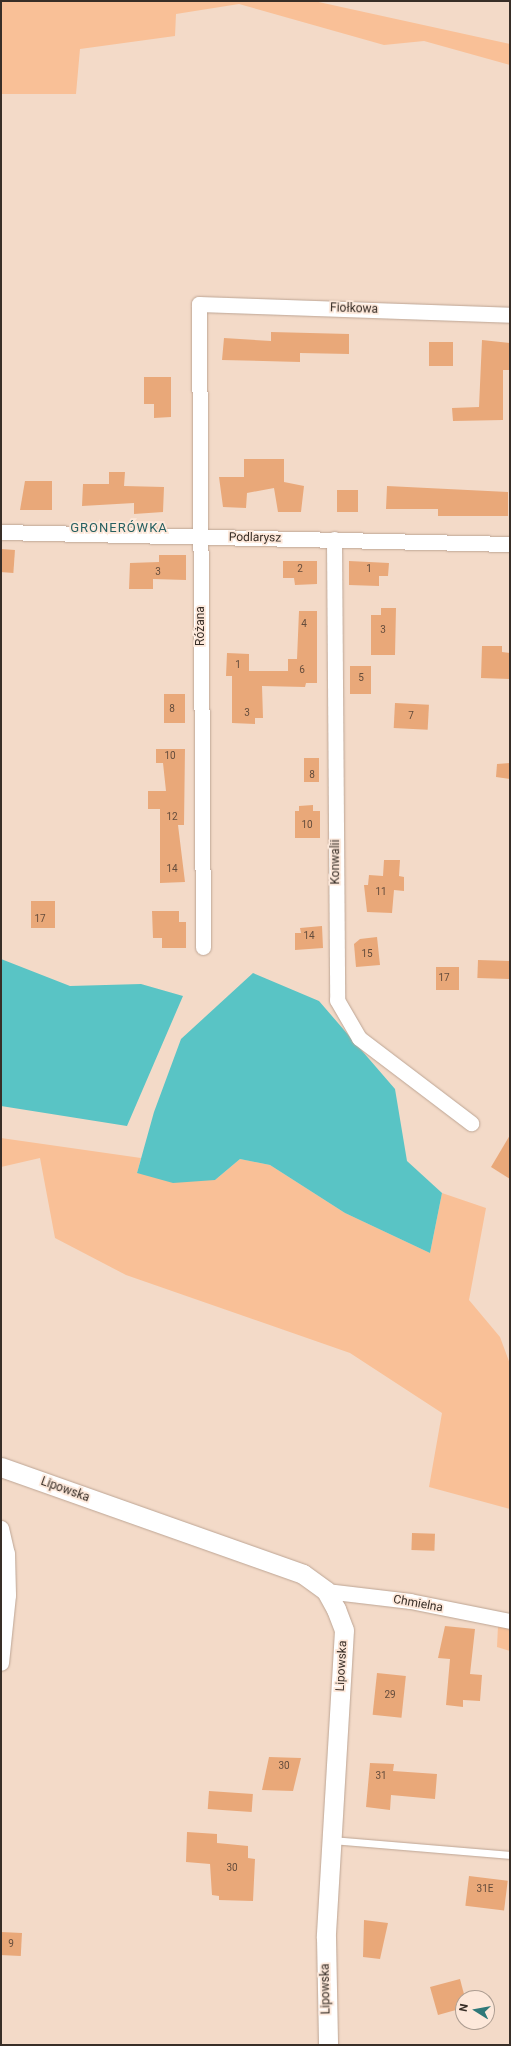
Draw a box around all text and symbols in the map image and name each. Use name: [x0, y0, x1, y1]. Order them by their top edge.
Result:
street label: Fiołkowa: [330, 301, 378, 317]
district label: GRONERÓWKA: [70, 520, 168, 536]
street label: Podlarysz: [229, 530, 281, 546]
house number: 2: [297, 563, 303, 575]
house number: 1: [366, 563, 372, 575]
house number: 3: [155, 566, 161, 578]
street label: Różana: [194, 606, 208, 646]
house number: 4: [301, 618, 307, 630]
house number: 3: [380, 624, 386, 636]
house number: 1: [235, 659, 241, 671]
house number: 6: [299, 664, 305, 676]
house number: 5: [358, 672, 364, 684]
house number: 8: [169, 703, 175, 715]
house number: 3: [244, 707, 250, 719]
house number: 7: [408, 710, 414, 722]
house number: 10: [164, 750, 176, 762]
house number: 8: [309, 769, 315, 781]
house number: 12: [166, 811, 178, 823]
house number: 10: [301, 819, 313, 831]
street label: Konwalii: [329, 839, 343, 885]
house number: 14: [166, 863, 178, 875]
house number: 11: [375, 886, 387, 898]
house number: 17: [34, 913, 46, 925]
house number: 14: [303, 930, 315, 942]
house number: 15: [361, 948, 373, 960]
house number: 17: [438, 972, 450, 984]
street label: Lipowska: [39, 1475, 91, 1505]
street label: Chmielna: [392, 1593, 444, 1615]
street label: Lipowska: [333, 1640, 351, 1692]
house number: 29: [384, 1689, 396, 1701]
house number: 30: [278, 1760, 290, 1772]
house number: 31: [375, 1770, 387, 1782]
house number: 30: [226, 1862, 238, 1874]
house number: 31E: [477, 1883, 493, 1895]
house number: 9: [8, 1938, 14, 1950]
street label: Lipowska: [318, 1963, 334, 2015]
north arrow: [455, 1990, 495, 2030]
text: N: [457, 2003, 471, 2013]

